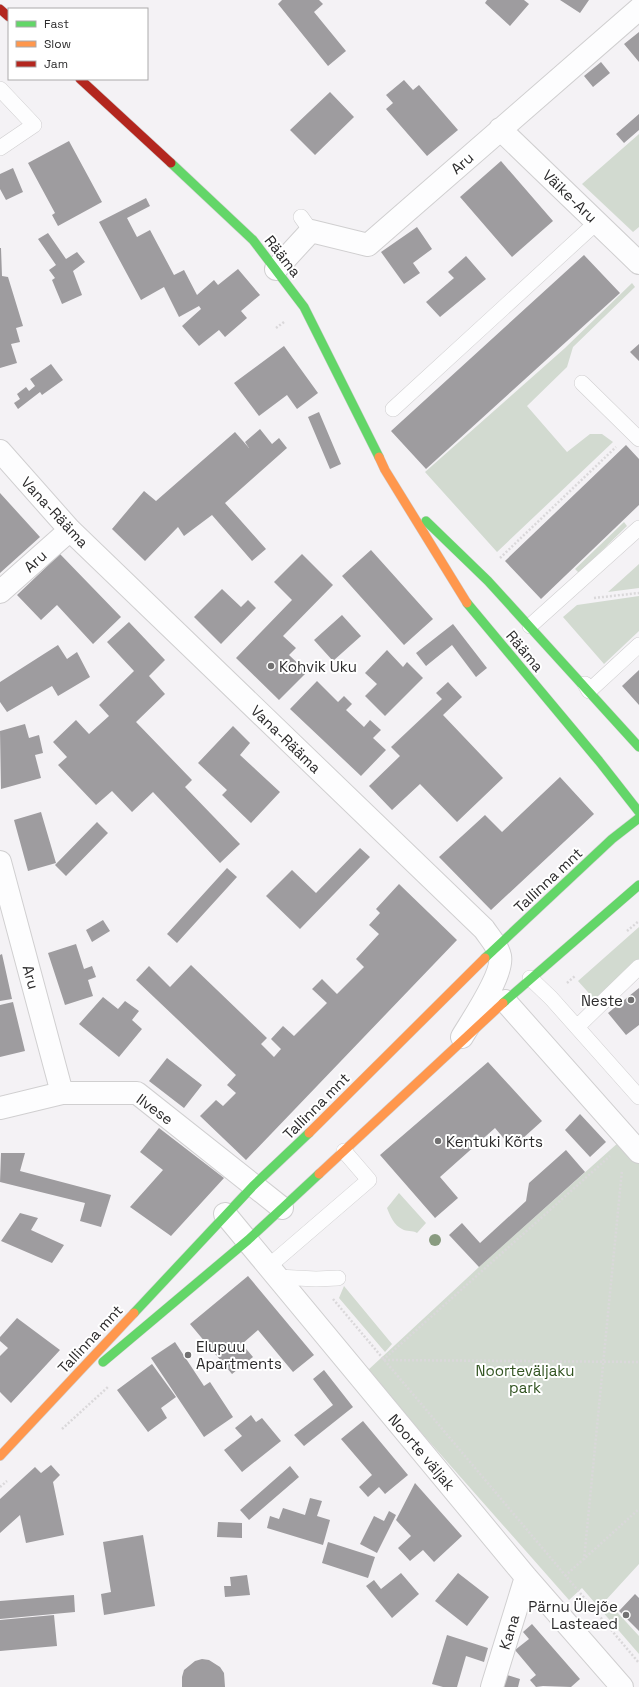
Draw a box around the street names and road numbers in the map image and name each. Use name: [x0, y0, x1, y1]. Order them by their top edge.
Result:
street label: Aru: [447, 148, 477, 178]
street label: Väike-Aru: [539, 165, 601, 227]
street label: Rääma: [261, 231, 306, 281]
street label: Vana-Rääma: [17, 473, 93, 552]
street label: Aru: [20, 546, 50, 576]
street label: Rääma: [502, 626, 548, 676]
street label: Vana-Rääma: [247, 701, 325, 777]
street label: Tallinna mnt: [510, 843, 586, 917]
street label: Aru: [19, 963, 43, 991]
street label: Tallinna mnt: [279, 1069, 353, 1143]
street label: Ilvese: [133, 1089, 177, 1129]
street label: Tallinna mnt: [53, 1301, 127, 1377]
street label: Noorte väljak: [384, 1410, 460, 1494]
street label: Kana: [495, 1612, 523, 1652]

